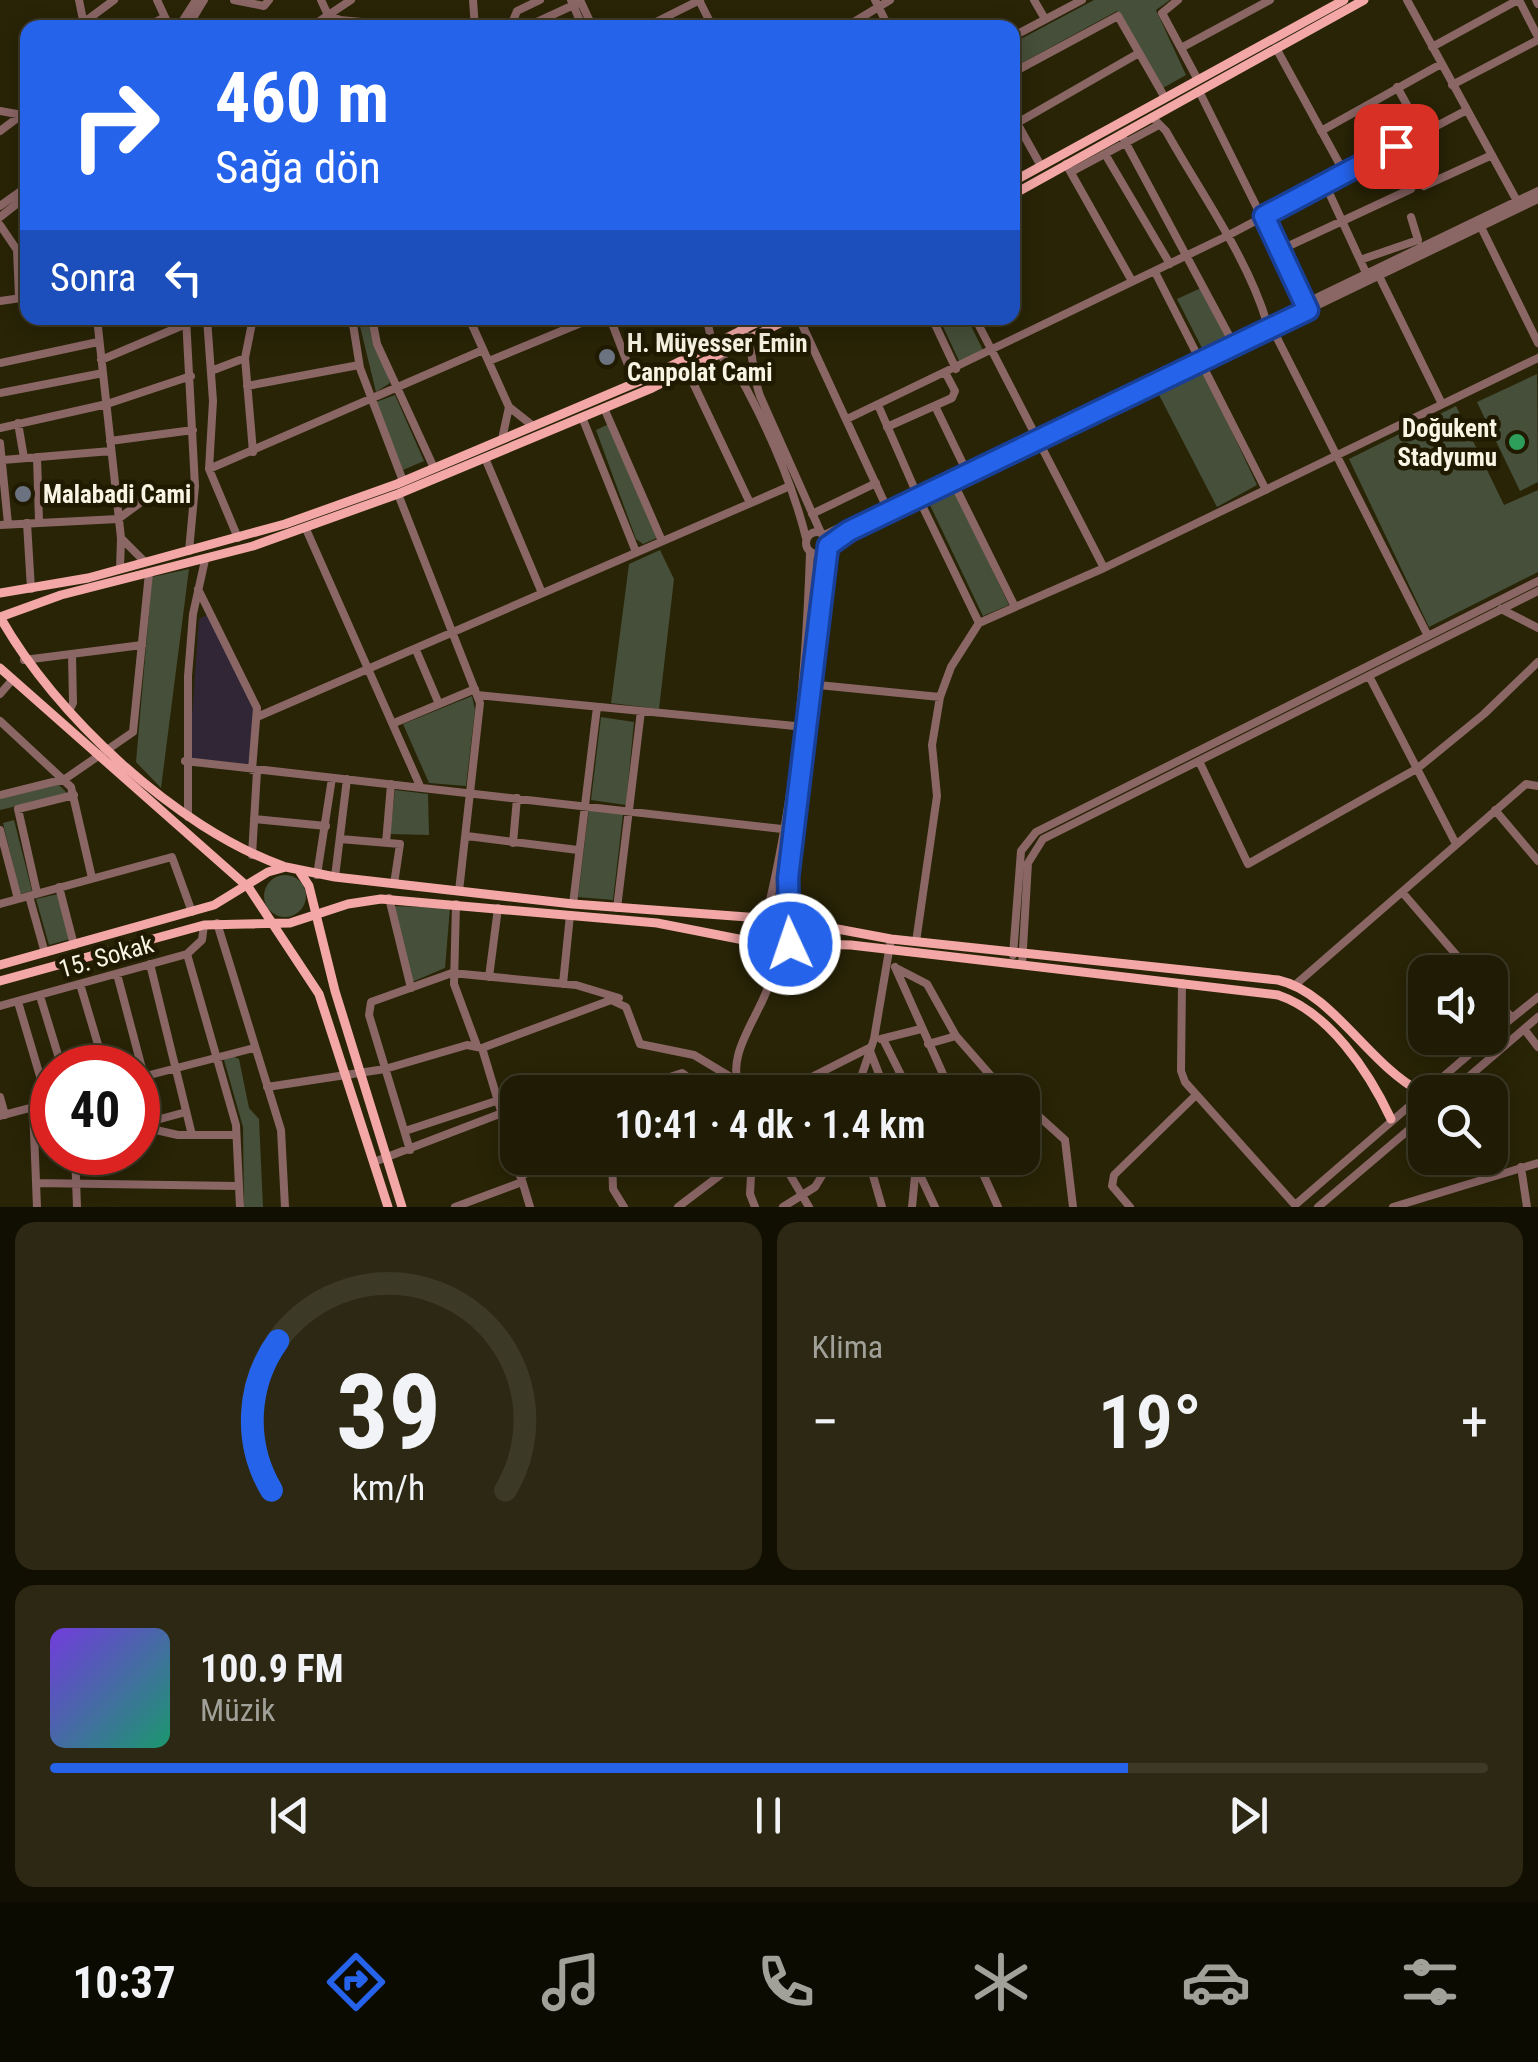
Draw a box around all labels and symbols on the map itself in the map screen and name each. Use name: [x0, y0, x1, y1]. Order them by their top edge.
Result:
pin: [1354, 104, 1439, 189]
place label: H. Müyesser Emin Canpolat Cami: [627, 329, 808, 387]
marker: H. Müyesser Emin Canpolat Cami: [596, 346, 618, 368]
place label: Doğukent Stadyumu: [1397, 414, 1497, 472]
marker: Doğukent Stadyumu: [1506, 431, 1528, 453]
place label: Malabadi Cami: [43, 480, 191, 509]
marker: Malabadi Cami: [12, 483, 34, 505]
position arrow: [738, 892, 842, 996]
street label: 15. Sokak: [55, 929, 157, 984]
speed limit sign: 40: [30, 1045, 160, 1175]

